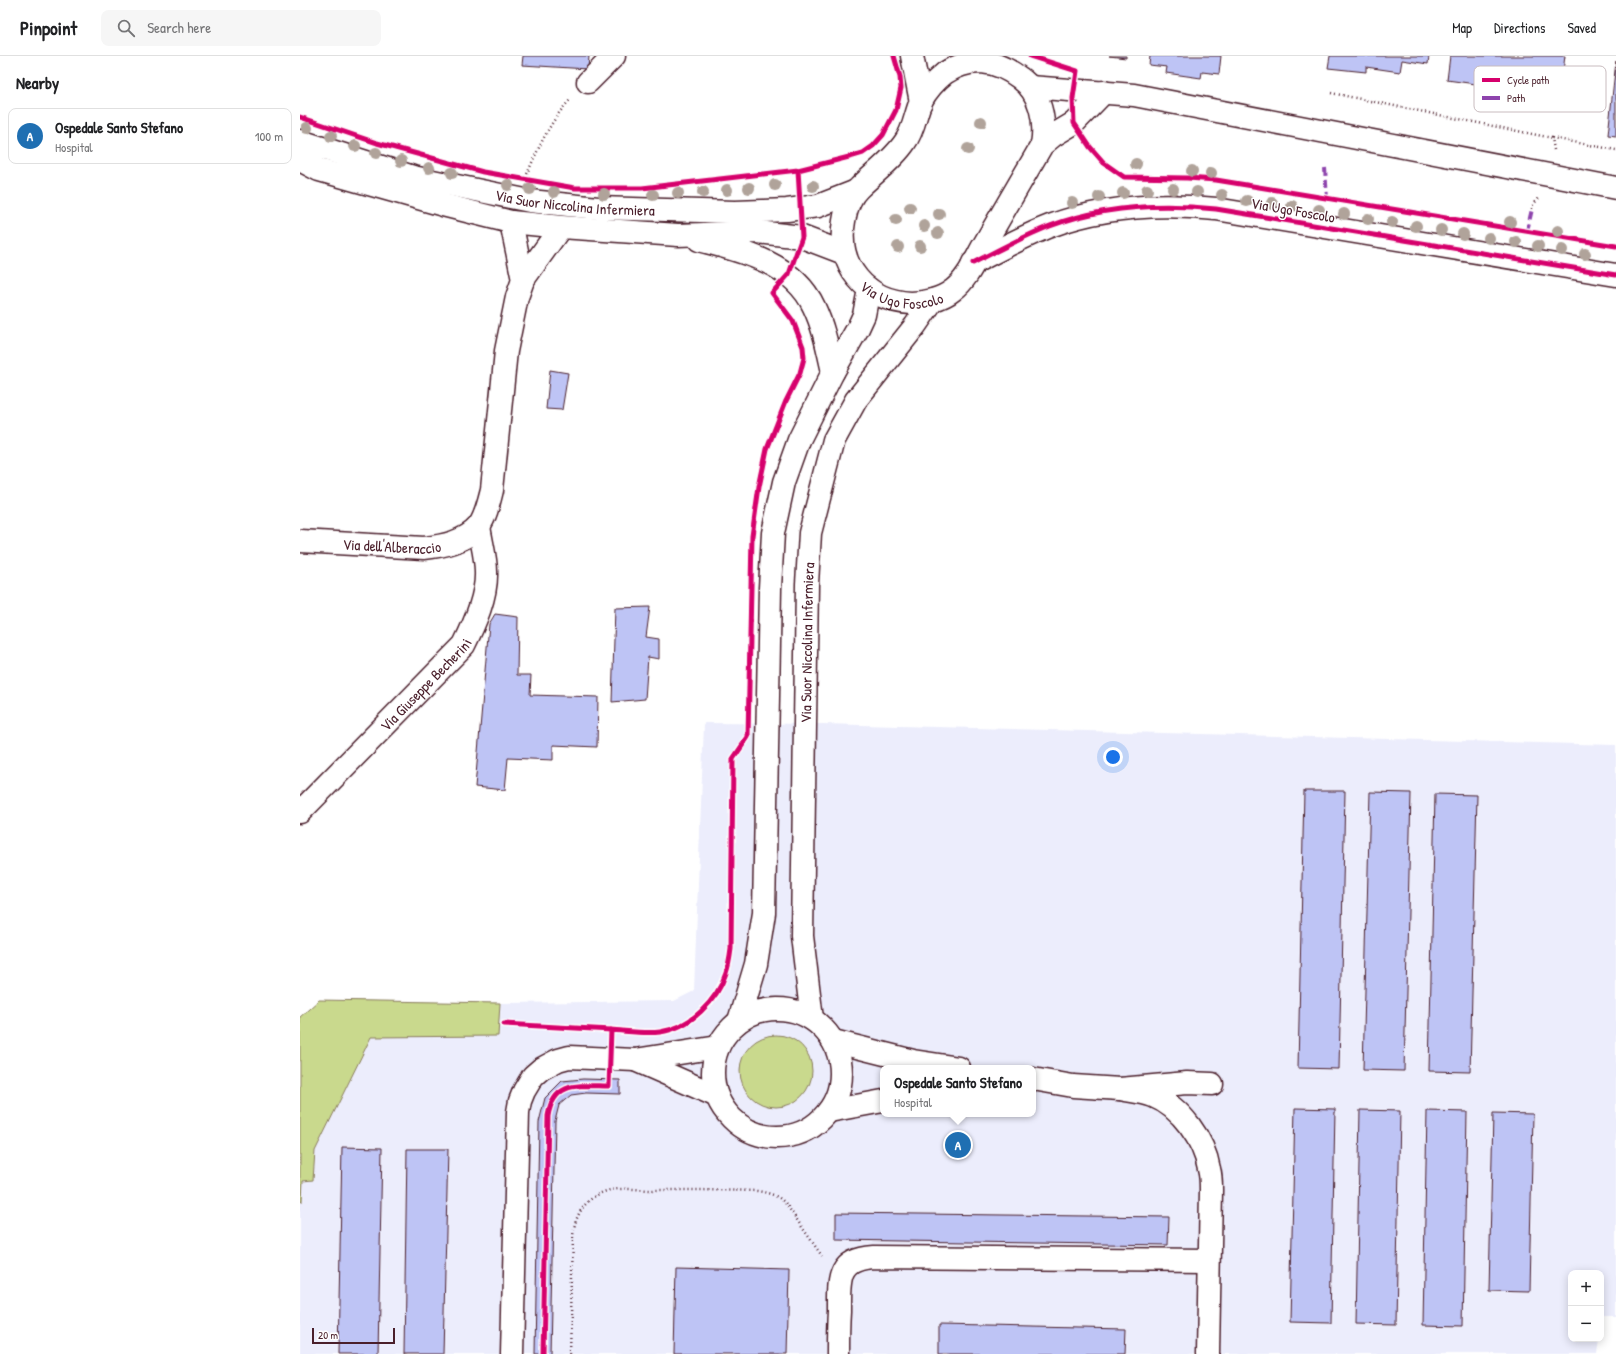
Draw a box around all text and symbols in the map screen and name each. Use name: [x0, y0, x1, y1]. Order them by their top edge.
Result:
search box: [101, 10, 381, 46]
text: Pinpoint: [20, 15, 77, 41]
icon: search: [115, 17, 137, 39]
text: Search here: [147, 17, 211, 38]
text: Map: [1452, 18, 1472, 37]
text: Directions: [1494, 18, 1545, 37]
text: Saved: [1567, 18, 1596, 37]
legend: [1474, 66, 1606, 112]
text: Nearby: [16, 71, 59, 94]
text: Cycle path: [1507, 73, 1550, 87]
text: Path: [1507, 91, 1525, 105]
text: Ospedale Santo Stefano: [55, 117, 183, 138]
text: A: [27, 127, 33, 145]
text: 100 m: [255, 127, 283, 145]
text: Hospital: [55, 138, 93, 156]
street label: Via Suor Niccolina Infermiera: [493, 184, 655, 220]
street label: Via Ugo Foscolo: [1249, 192, 1337, 228]
street label: Via Ugo Foscolo: [856, 276, 946, 314]
street label: Via dell'Alberaccio: [342, 533, 443, 559]
street label: Via Suor Niccolina Infermiera: [795, 562, 819, 723]
street label: Via Giuseppe Becherini: [375, 635, 476, 735]
your location: [1103, 747, 1123, 767]
popup: [880, 1065, 1036, 1117]
text: Ospedale Santo Stefano: [894, 1072, 1022, 1093]
text: Hospital: [894, 1093, 932, 1111]
pin: A: [945, 1130, 971, 1160]
map controls: [1568, 1270, 1604, 1342]
button: +: [1568, 1270, 1604, 1306]
button: −: [1568, 1306, 1604, 1342]
scale bar: [312, 1326, 395, 1345]
text: 20 m: [318, 1328, 338, 1342]

